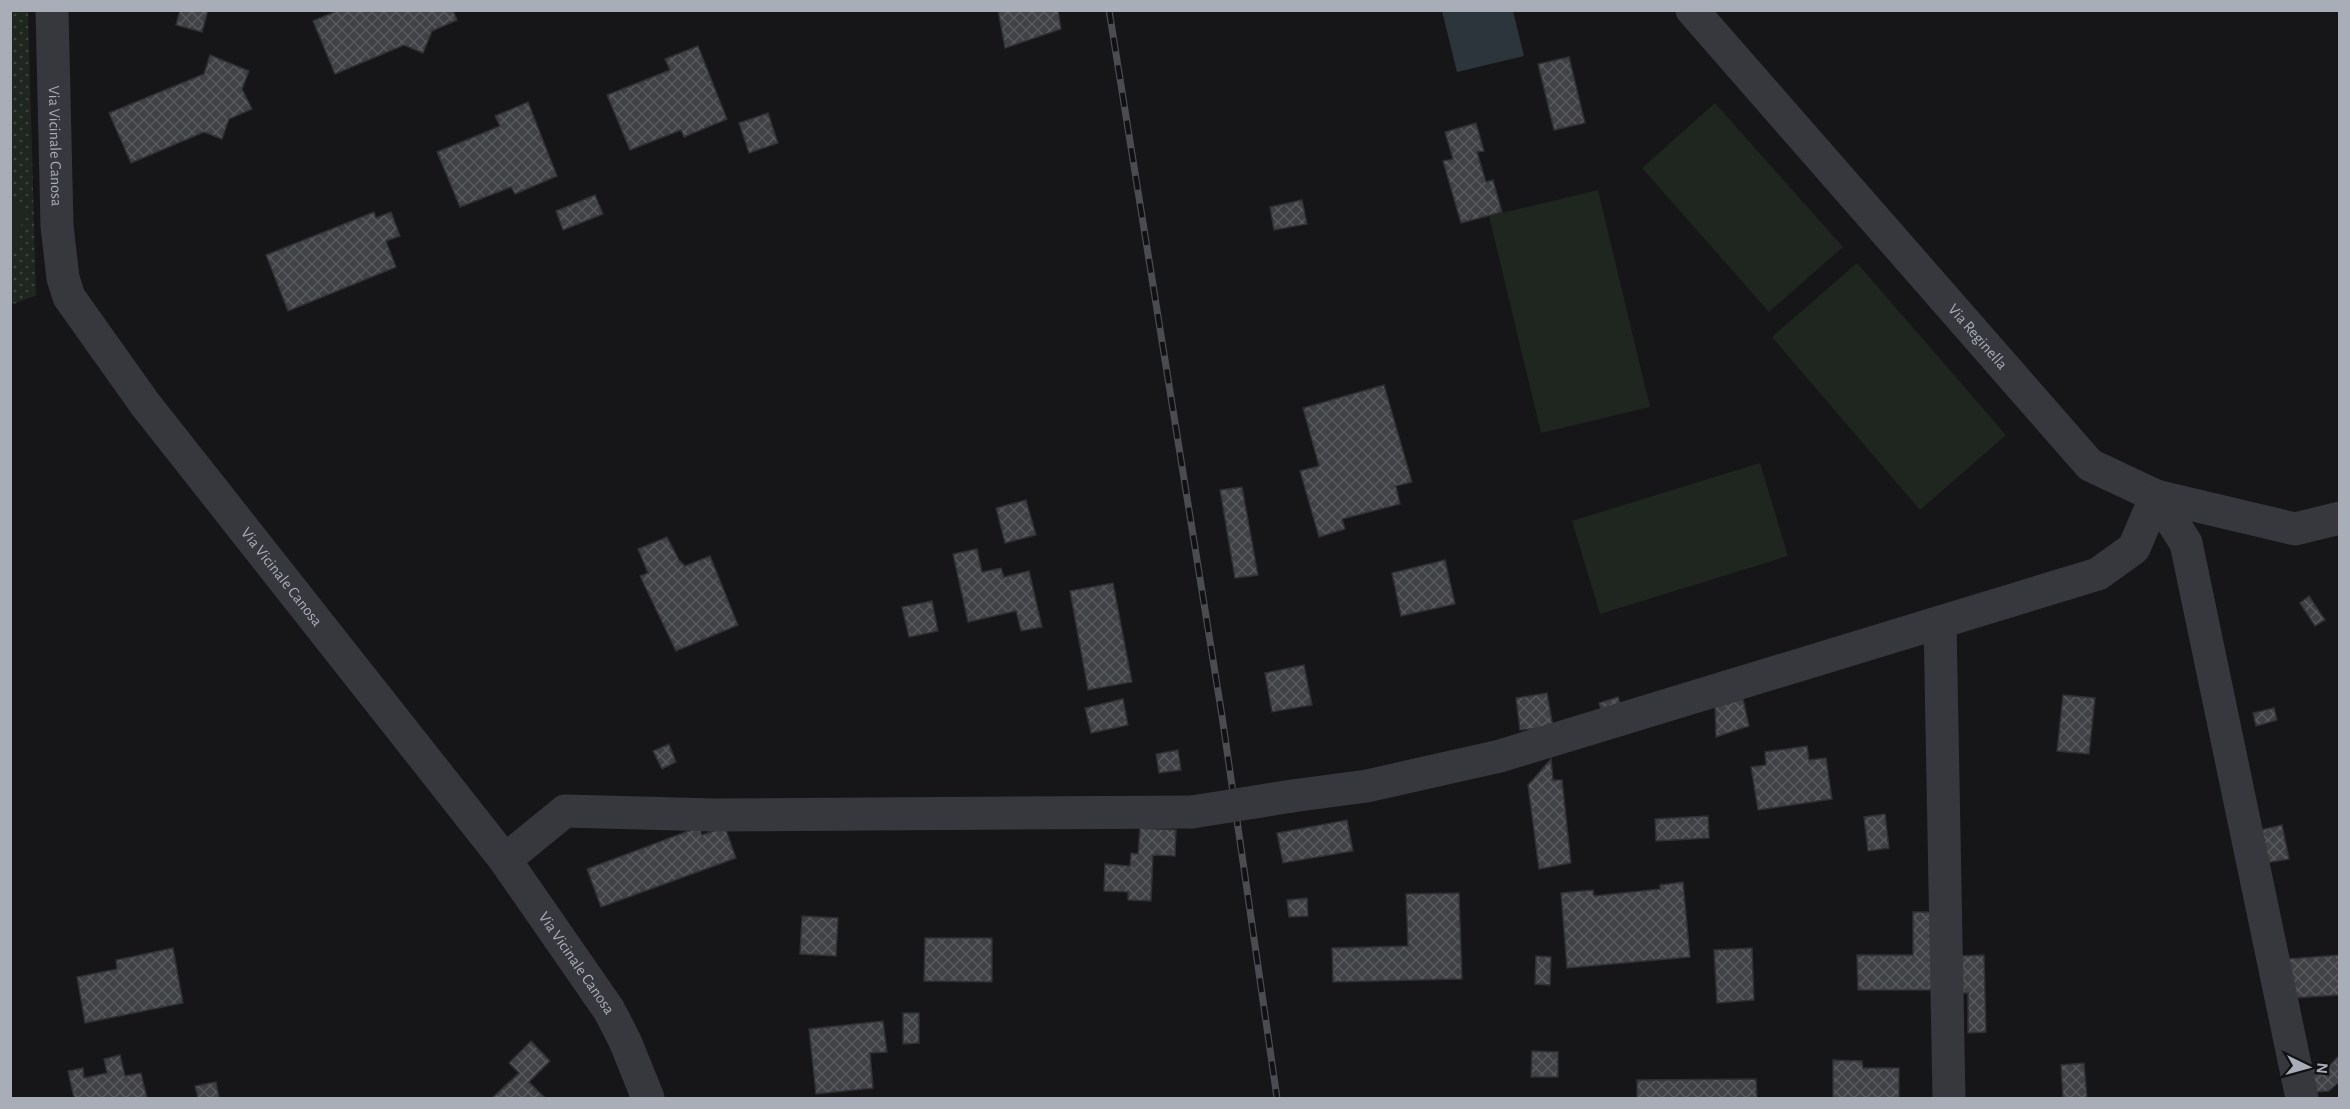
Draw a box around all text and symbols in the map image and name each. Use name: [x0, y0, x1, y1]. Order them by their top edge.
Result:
street label: Via Vicinale Canosa: [46, 86, 65, 206]
street label: Via Reginella: [1945, 301, 2010, 372]
street label: Via Vicinale Canosa: [238, 525, 325, 629]
street label: Via Vicinale Canosa: [536, 909, 617, 1017]
north arrow: [2278, 1037, 2338, 1097]
text: N: [2313, 1062, 2330, 1074]

